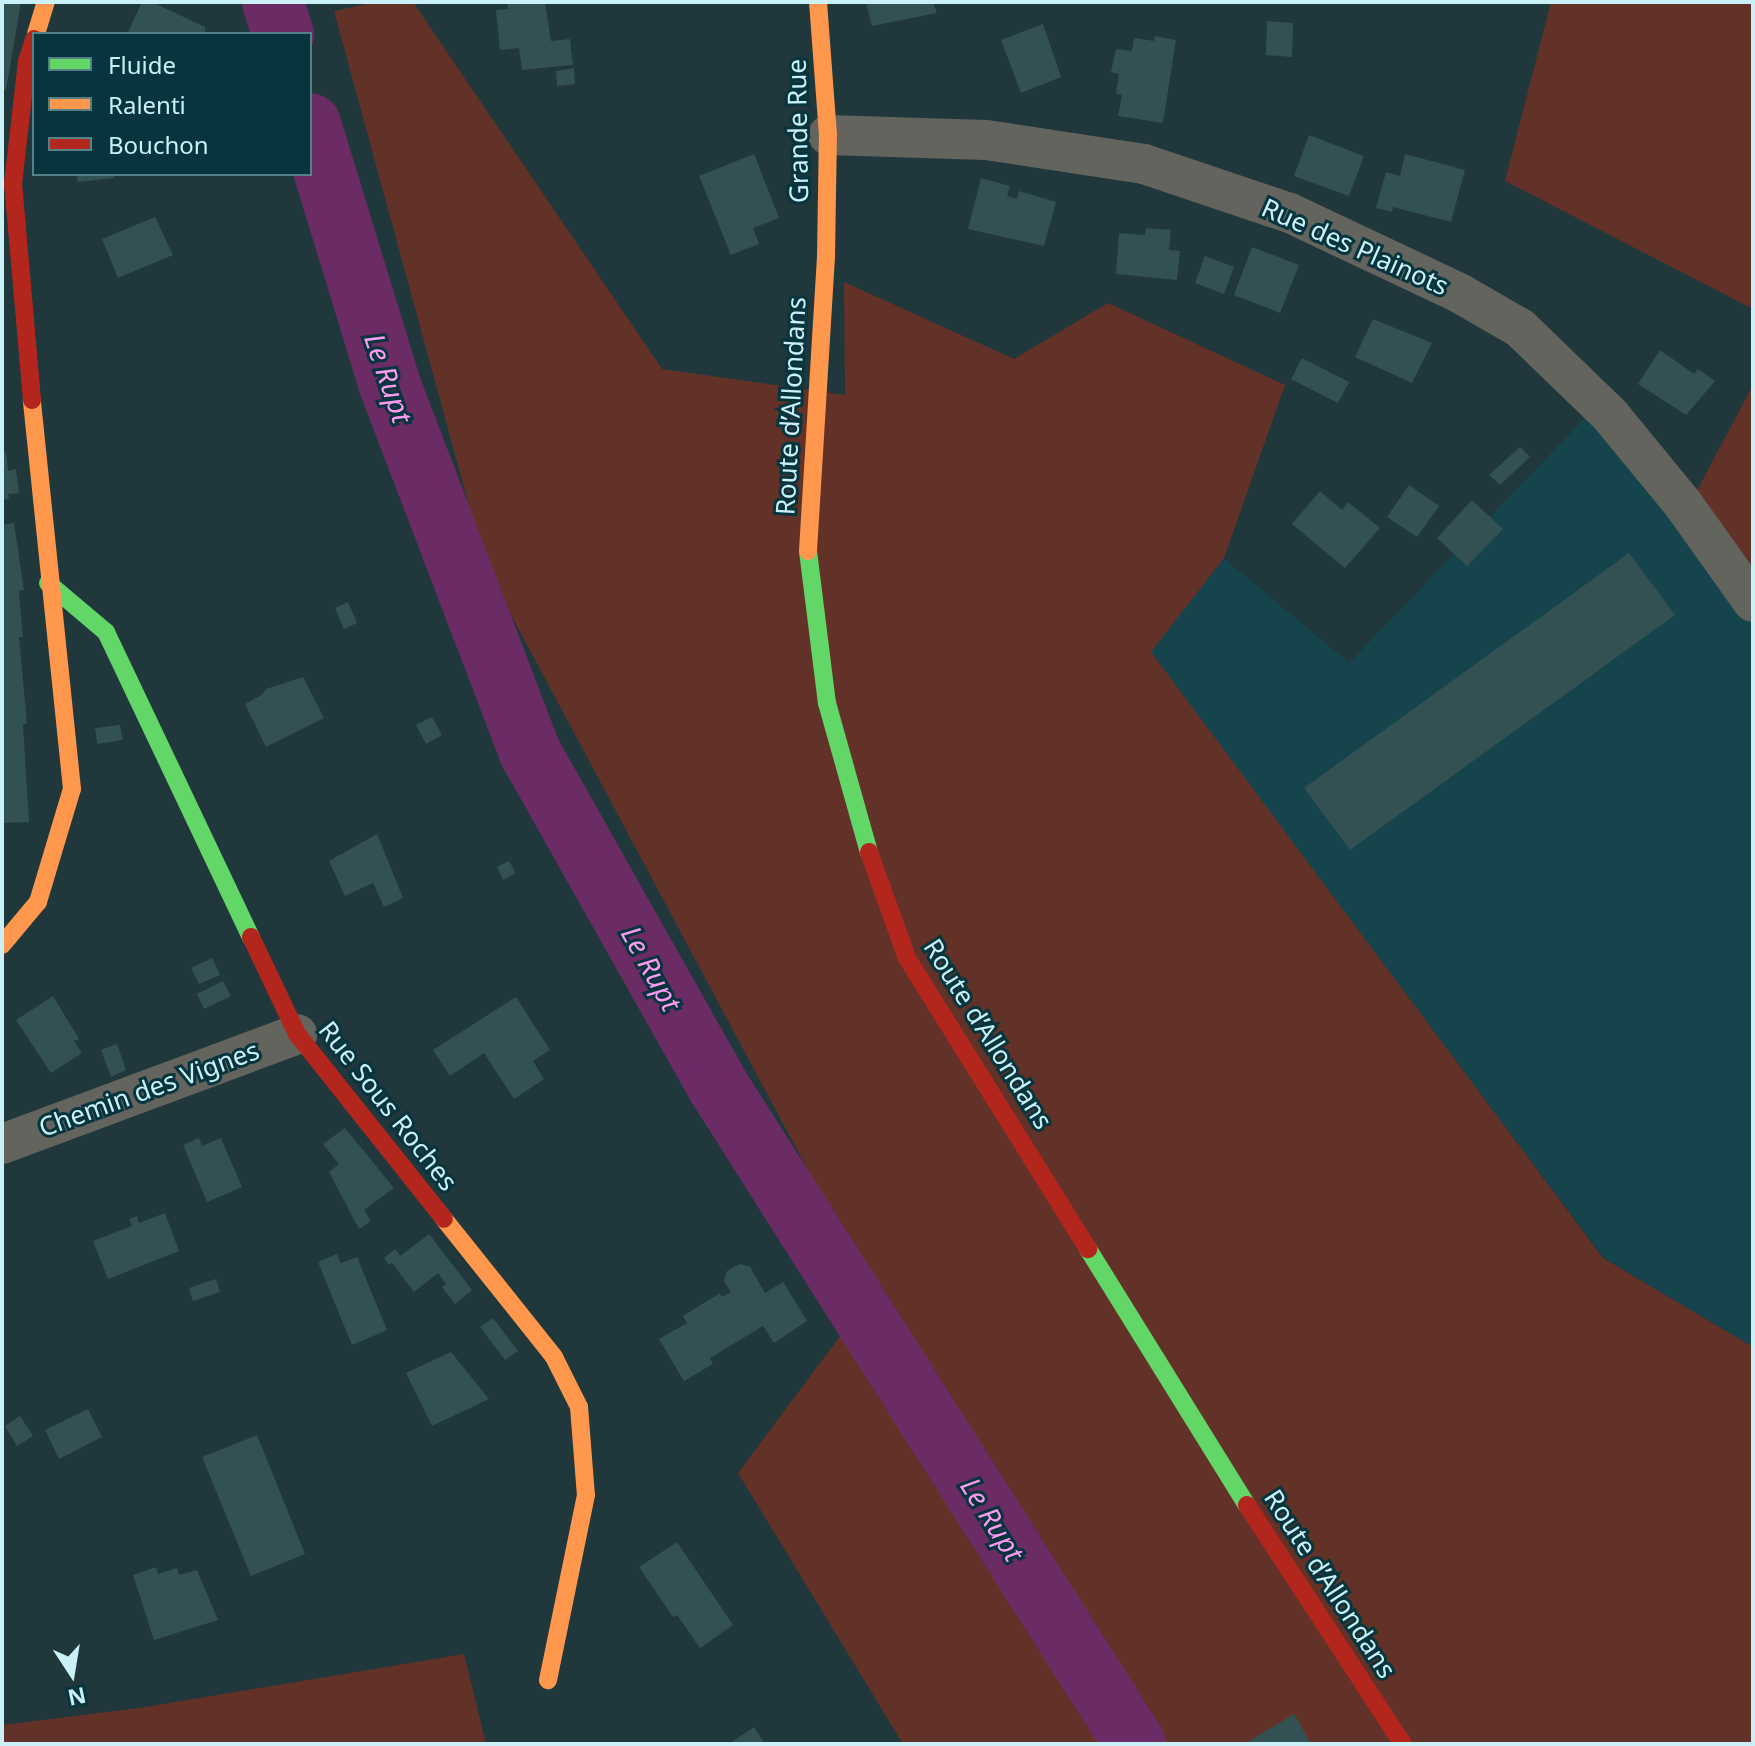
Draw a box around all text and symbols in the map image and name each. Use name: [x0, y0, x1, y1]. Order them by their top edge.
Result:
legend: [32, 32, 312, 176]
text: Fluide: [108, 48, 176, 81]
street label: Grande Rue: [781, 59, 815, 203]
text: Ralenti: [108, 88, 186, 121]
text: Bouchon: [108, 128, 209, 161]
street label: Rue des Plainots: [1257, 192, 1453, 302]
street label: Route d’Allondans: [770, 296, 812, 516]
water label: Le Rupt: [358, 329, 420, 427]
water label: Le Rupt: [615, 919, 689, 1017]
street label: Route d’Allondans: [917, 933, 1059, 1135]
street label: Rue Sous Roches: [312, 1015, 464, 1197]
street label: Chemin des Vignes: [34, 1035, 264, 1143]
water label: Le Rupt: [954, 1471, 1032, 1567]
street label: Route d’Allondans: [1257, 1484, 1403, 1684]
north arrow: [32, 1634, 112, 1714]
text: N: [65, 1681, 89, 1714]

